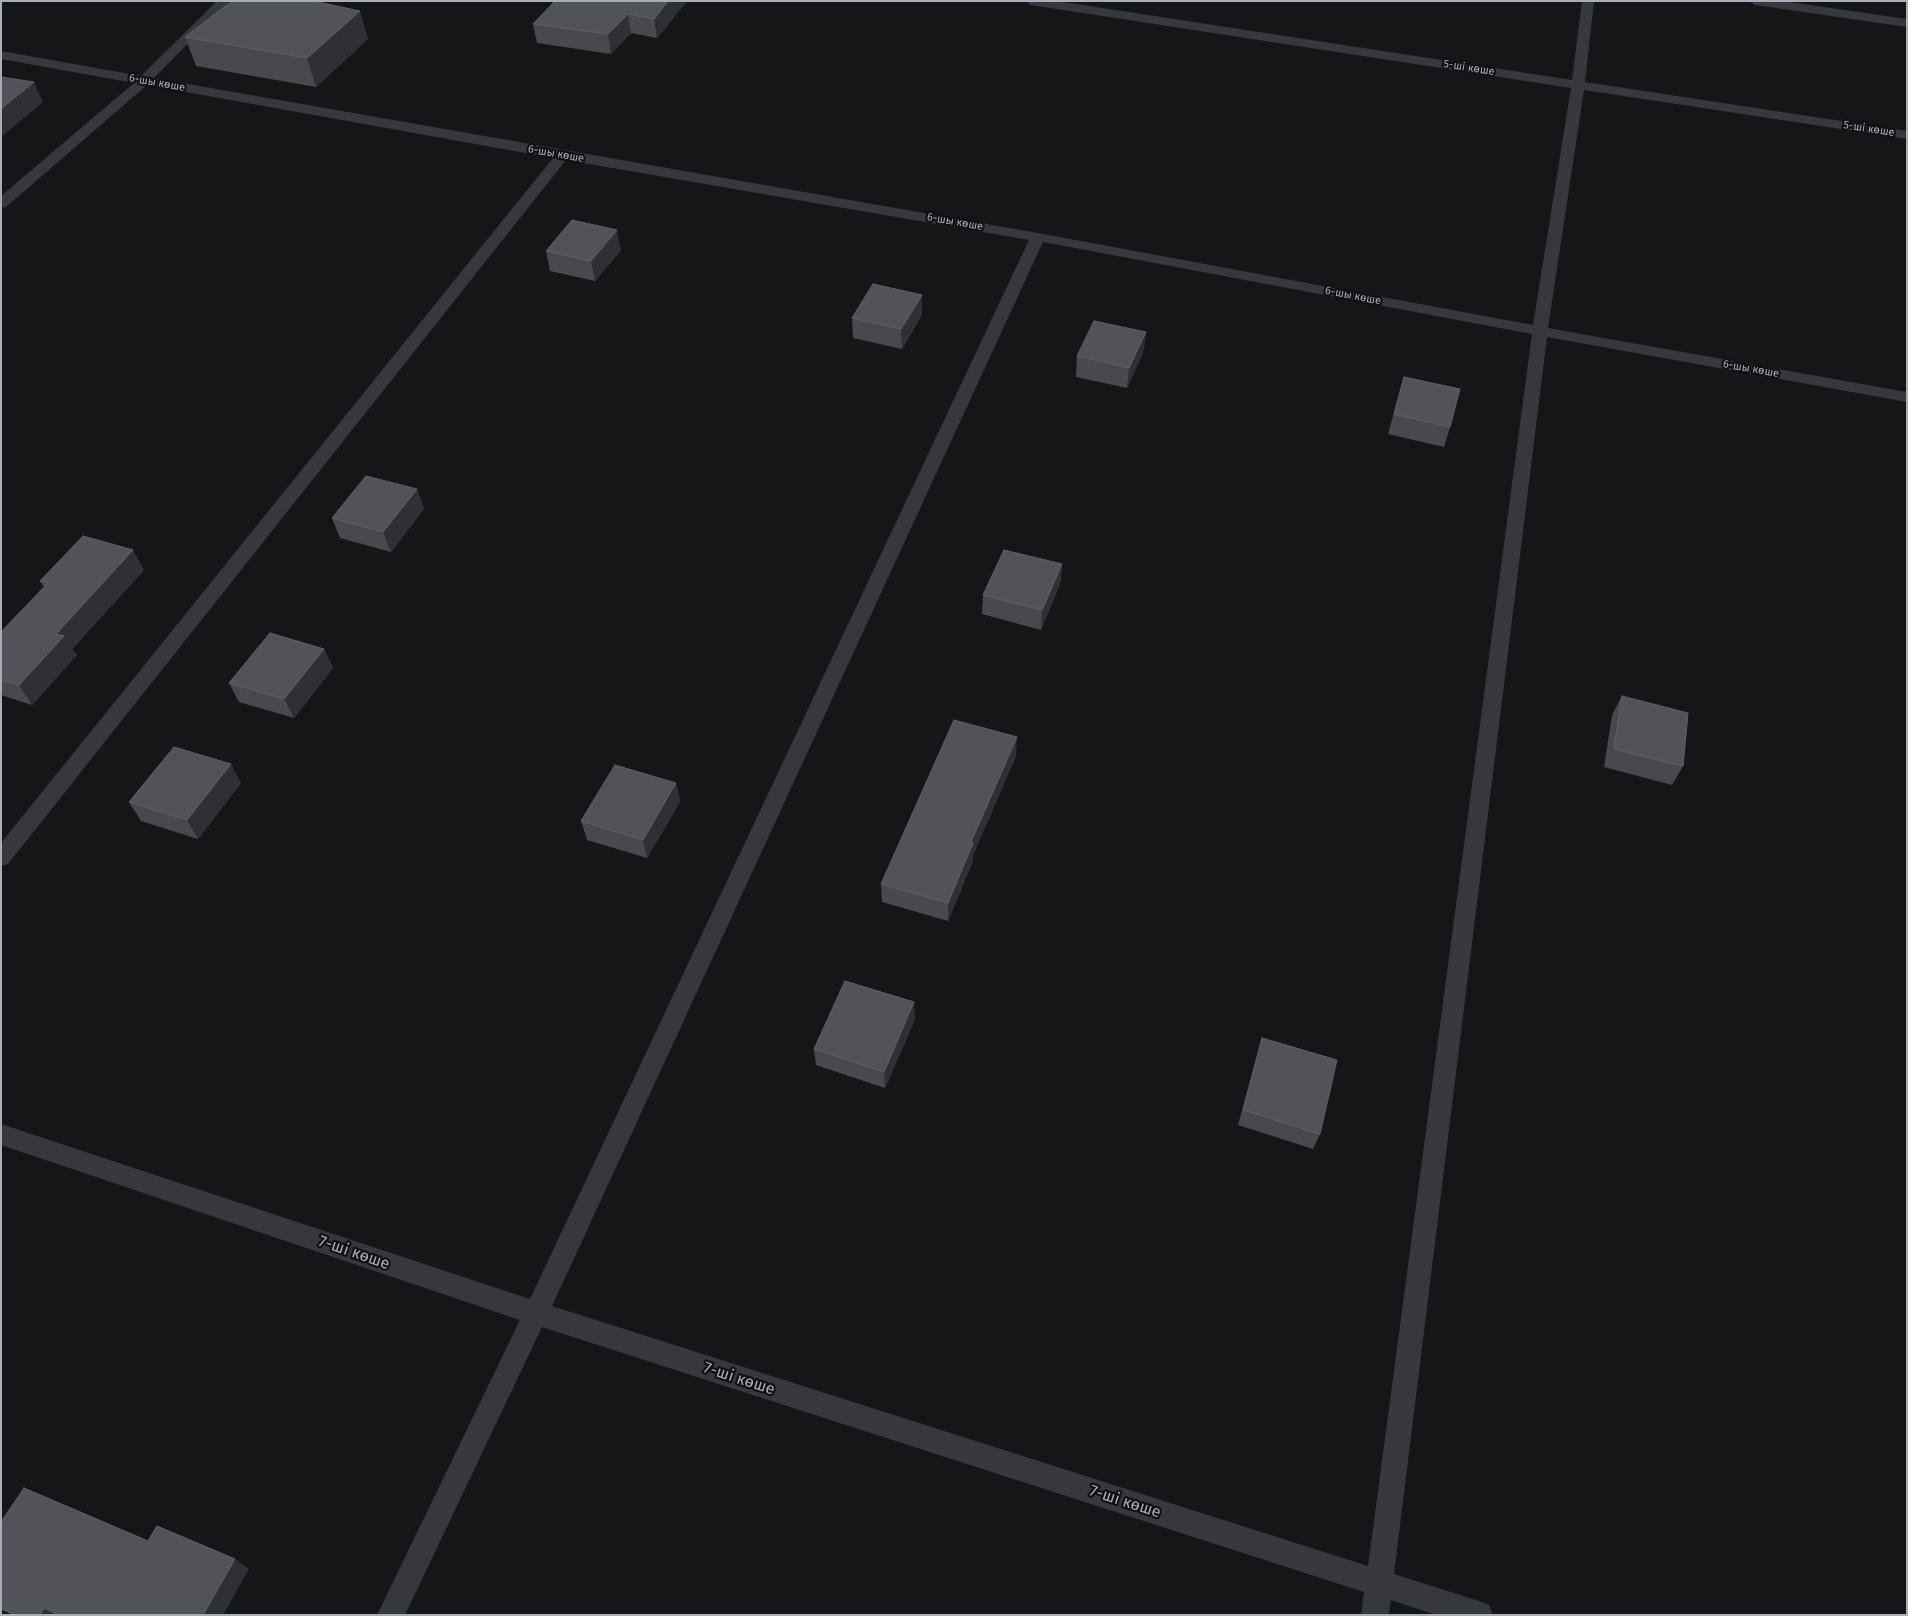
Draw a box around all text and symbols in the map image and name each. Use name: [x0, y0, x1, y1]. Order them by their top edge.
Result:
street label: 5-ші көше: [1443, 57, 1495, 79]
street label: 6-шы көше: [128, 72, 186, 94]
street label: 5-ші көше: [1843, 118, 1895, 140]
street label: 6-шы көше: [527, 143, 585, 165]
street label: 6-шы көше: [926, 211, 984, 233]
street label: 6-шы көше: [1324, 284, 1382, 308]
street label: 6-шы көше: [1722, 358, 1780, 380]
street label: 7-ші көше: [316, 1232, 392, 1274]
street label: 7-ші көше: [701, 1358, 777, 1400]
street label: 7-ші көше: [1087, 1481, 1163, 1523]

